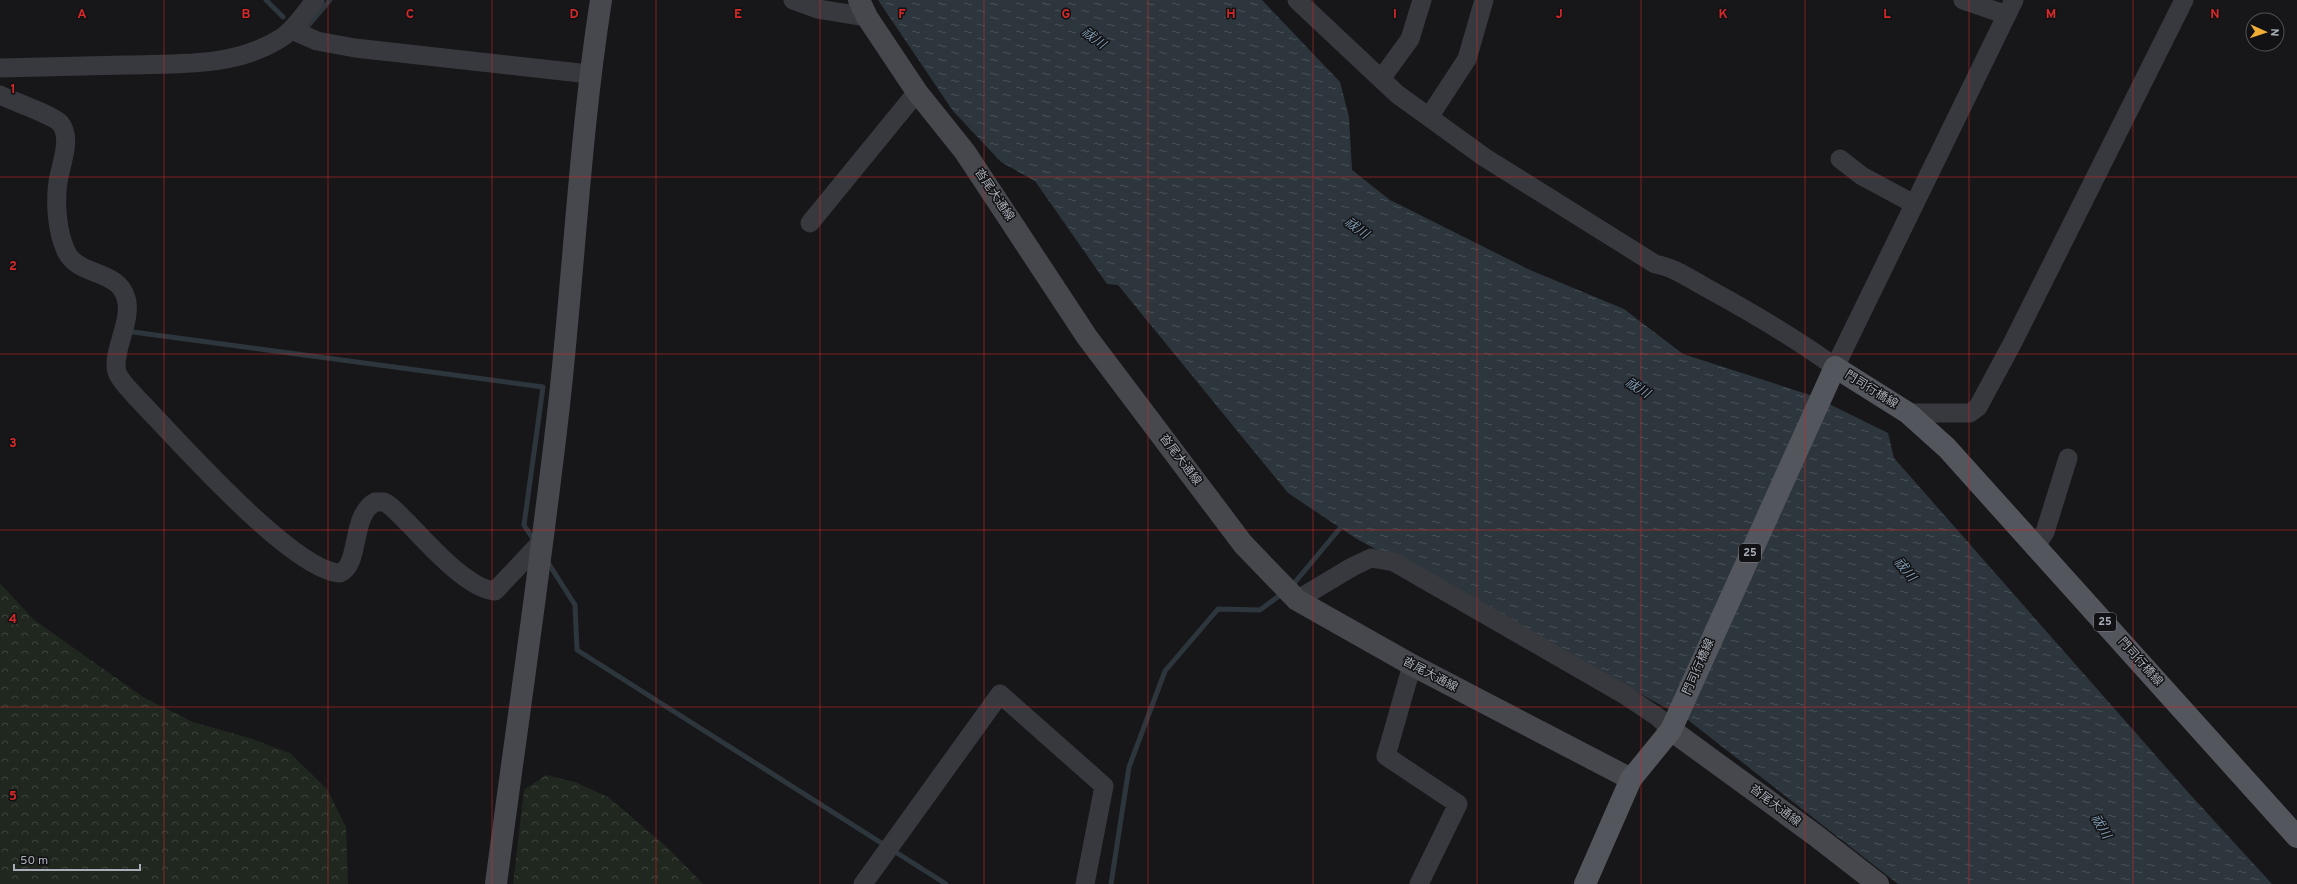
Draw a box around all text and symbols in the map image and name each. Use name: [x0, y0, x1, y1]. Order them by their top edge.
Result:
text: A: [77, 7, 87, 23]
text: B: [242, 7, 251, 23]
text: C: [406, 7, 414, 23]
text: D: [569, 7, 579, 23]
text: E: [734, 7, 742, 23]
text: F: [898, 7, 906, 23]
text: G: [1062, 7, 1071, 23]
text: H: [1226, 7, 1236, 23]
text: I: [1393, 7, 1397, 23]
text: J: [1555, 7, 1563, 23]
text: K: [1718, 7, 1728, 23]
text: L: [1883, 7, 1891, 23]
text: M: [2046, 7, 2056, 23]
text: N: [2210, 7, 2220, 23]
north arrow: [2245, 12, 2285, 52]
water label: 祓川: [1078, 25, 1110, 54]
text: N: [2267, 28, 2281, 37]
text: 1: [10, 82, 16, 98]
street label: 沓尾大通線: [971, 166, 1017, 224]
water label: 祓川: [1341, 215, 1373, 244]
text: 2: [9, 259, 17, 275]
street label: 門司行橋線: [1841, 367, 1901, 413]
water label: 祓川: [1622, 375, 1654, 404]
street label: 沓尾大通線: [1156, 431, 1204, 489]
text: 3: [9, 436, 17, 452]
road number: 25: [1739, 544, 1761, 562]
water label: 祓川: [1890, 555, 1920, 587]
text: 4: [9, 612, 17, 628]
road number: 25: [2094, 613, 2116, 631]
street label: 門司行橋線: [2114, 634, 2166, 690]
street label: 門司行橋線: [1679, 636, 1719, 698]
street label: 沓尾大通線: [1400, 654, 1460, 696]
street label: 沓尾大通線: [1746, 782, 1804, 830]
text: 5: [9, 789, 17, 805]
water label: 祓川: [2086, 812, 2115, 844]
scale bar: [14, 846, 140, 872]
text: 50 m: [20, 853, 48, 869]

